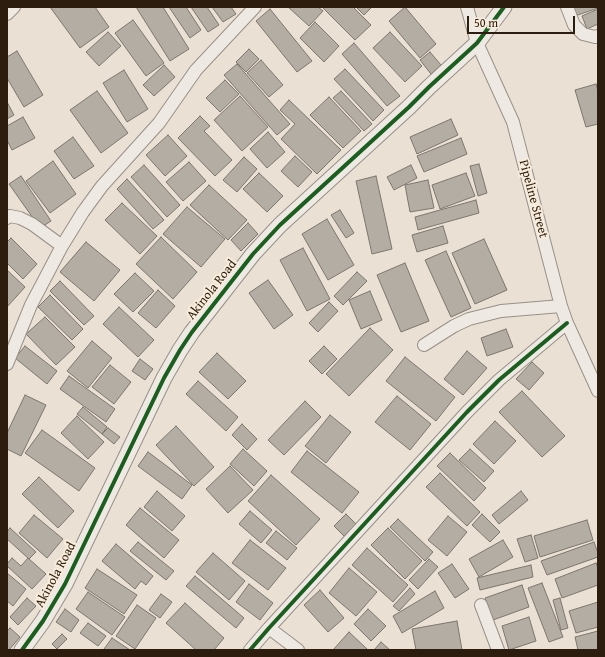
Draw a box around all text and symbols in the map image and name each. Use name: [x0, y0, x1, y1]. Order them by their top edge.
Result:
scale bar: [469, 8, 577, 34]
text: 50 m: [474, 14, 498, 31]
street label: Pipeline Street: [515, 158, 551, 240]
street label: Akinola Road: [184, 257, 240, 323]
street label: Akinola Road: [32, 540, 80, 610]

